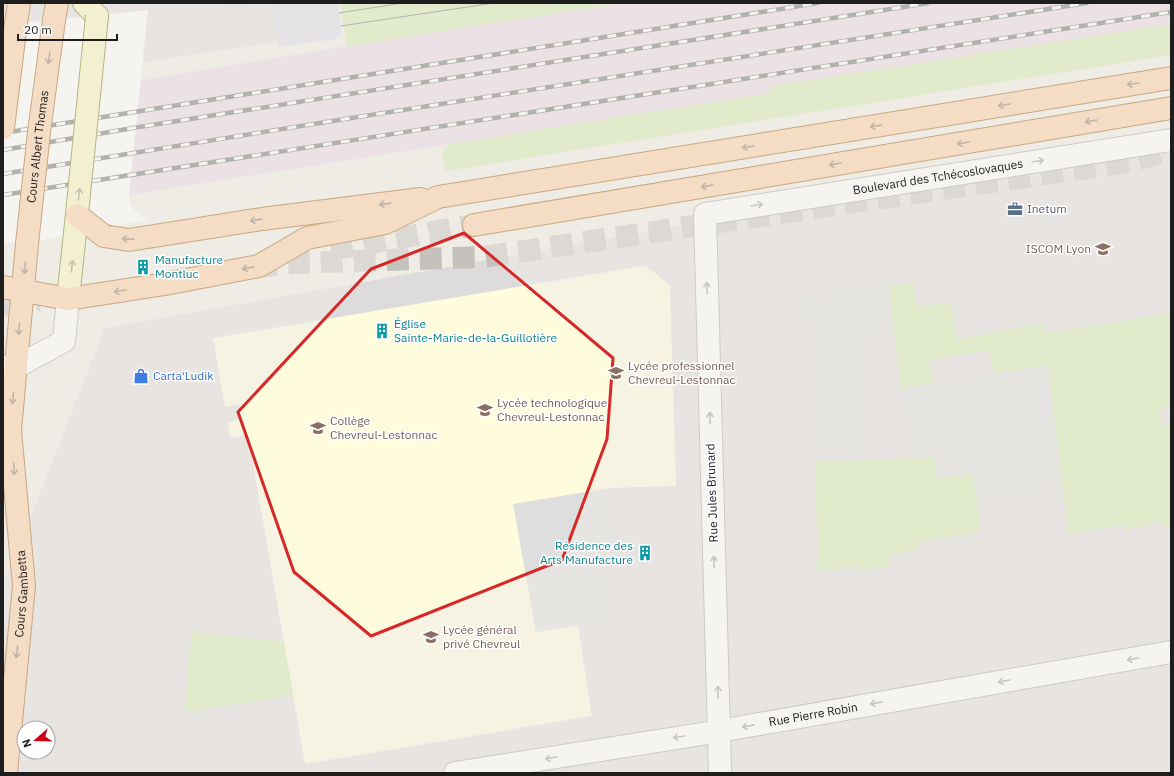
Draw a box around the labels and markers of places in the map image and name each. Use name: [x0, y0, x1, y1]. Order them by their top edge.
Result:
office icon: Inetum: [1006, 200, 1024, 218]
place label: Inetum: [1027, 201, 1067, 216]
school or university icon: ISCOM Lyon: [1094, 240, 1112, 258]
place label: ISCOM Lyon: [1026, 241, 1091, 256]
place label: Manufacture Montluc: [155, 252, 223, 281]
building icon: Manufacture Montluc: [134, 258, 152, 276]
place label: Église Sainte-Marie-de-la-Guillotière: [394, 316, 558, 345]
building icon: Église Sainte-Marie-de-la-Guillotière: [373, 322, 391, 340]
place label: Lycée professionnel Chevreul-Lestonnac: [628, 358, 736, 387]
school or university icon: Lycée professionnel Chevreul-Lestonnac: [607, 364, 625, 382]
shop icon: Carta'Ludik: [132, 367, 150, 385]
place label: Carta'Ludik: [153, 368, 214, 383]
place label: Lycée technologique Chevreul-Lestonnac: [497, 395, 608, 424]
school or university icon: Lycée technologique Chevreul-Lestonnac: [476, 401, 494, 419]
place label: Collège Chevreul-Lestonnac: [330, 413, 438, 442]
school or university icon: Collège Chevreul-Lestonnac: [309, 419, 327, 437]
place label: Résidence des Arts Manufacture: [540, 538, 633, 567]
building icon: Résidence des Arts Manufacture: [636, 544, 654, 562]
place label: Lycée général privé Chevreul: [443, 622, 520, 651]
school or university icon: Lycée général privé Chevreul: [422, 628, 440, 646]

